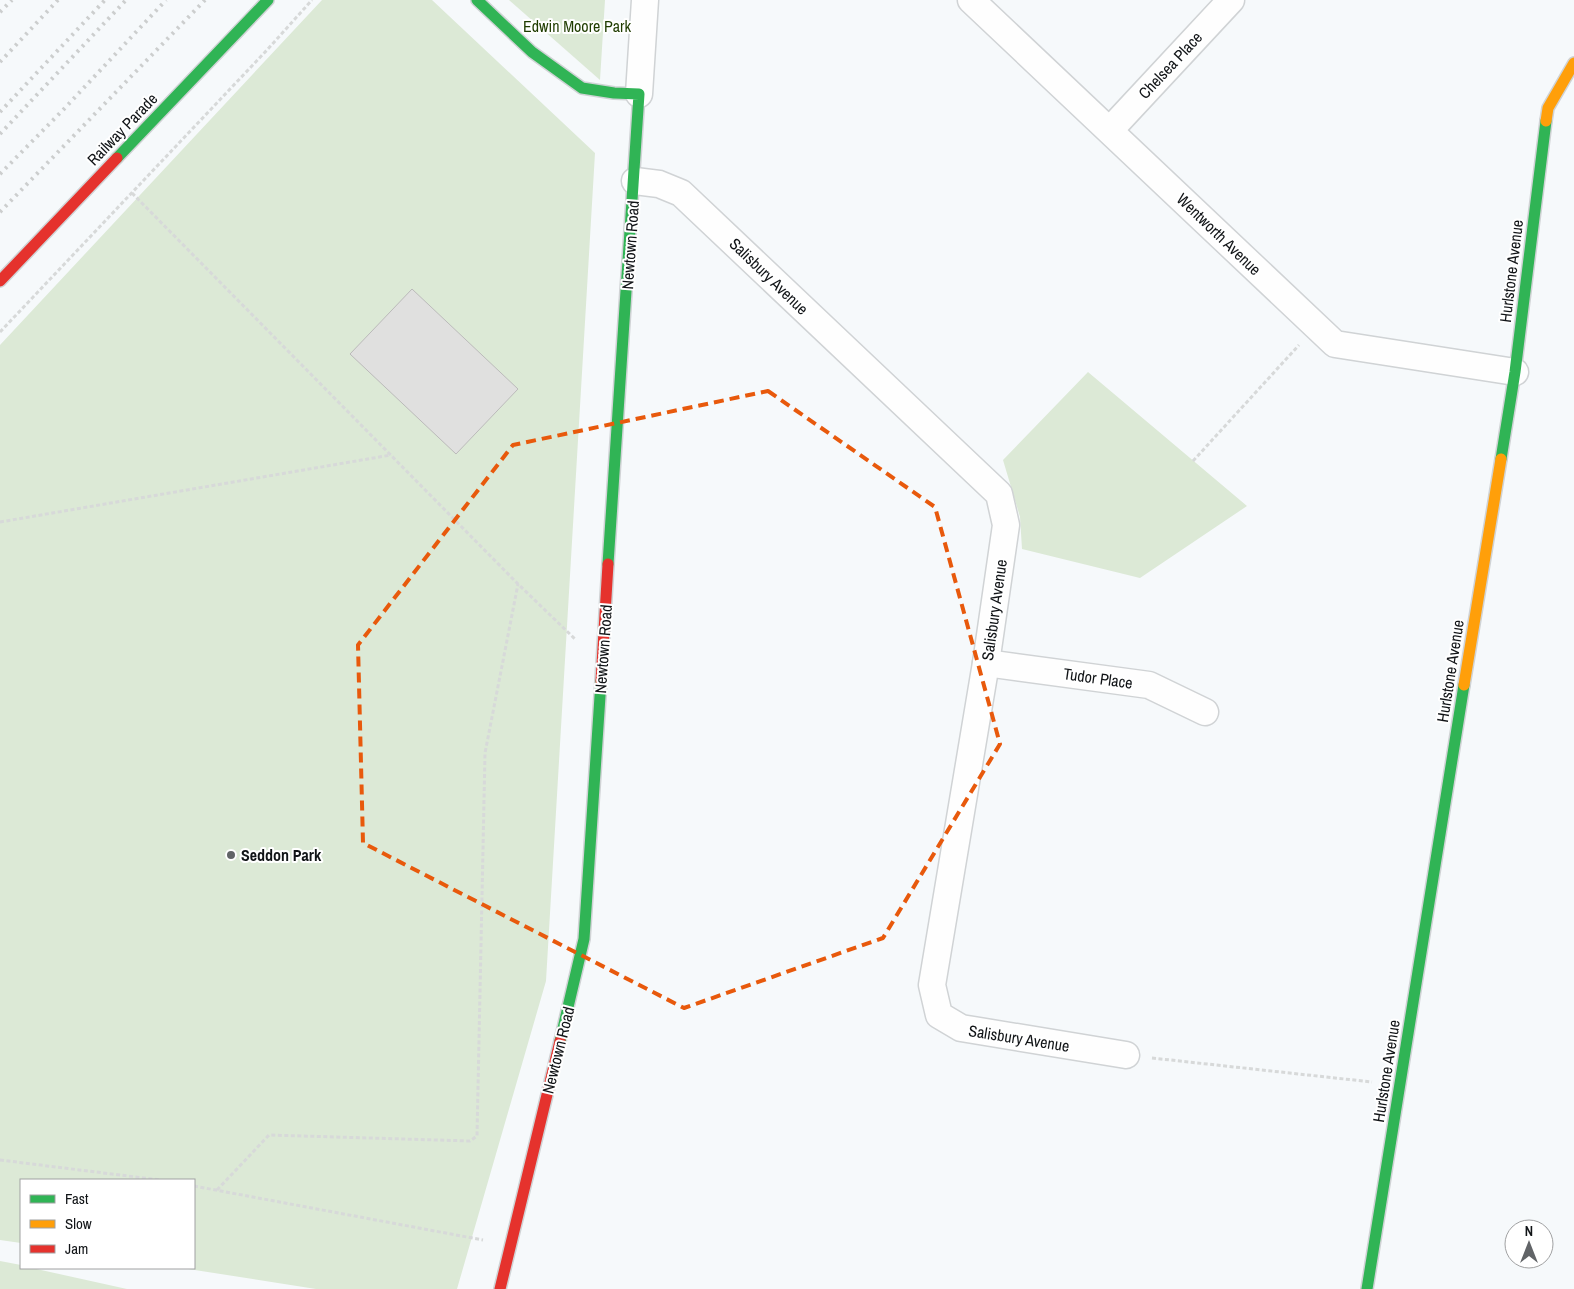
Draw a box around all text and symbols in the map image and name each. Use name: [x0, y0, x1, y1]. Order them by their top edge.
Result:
park label: Edwin Moore Park: [523, 15, 631, 37]
street label: Chelsea Place: [1133, 27, 1207, 103]
street label: Railway Parade: [82, 88, 162, 170]
street label: Wentworth Avenue: [1172, 188, 1266, 280]
street label: Newtown Road: [616, 200, 644, 290]
street label: Hurlstone Avenue: [1494, 218, 1528, 324]
street label: Salisbury Avenue: [725, 233, 813, 319]
street label: Salisbury Avenue: [976, 558, 1012, 662]
street label: Newtown Road: [589, 604, 617, 694]
street label: Hurlstone Avenue: [1431, 618, 1469, 724]
street label: Tudor Place: [1062, 662, 1134, 694]
place label: Seddon Park: [241, 844, 322, 866]
marker: Seddon Park: [225, 849, 237, 861]
street label: Newtown Road: [537, 1004, 579, 1096]
street label: Hurlstone Avenue: [1367, 1018, 1405, 1124]
street label: Salisbury Avenue: [967, 1019, 1071, 1057]
legend: [20, 1179, 195, 1269]
text: Fast: [65, 1188, 89, 1209]
text: Slow: [65, 1213, 92, 1234]
north arrow: [1504, 1219, 1554, 1269]
text: N: [1525, 1222, 1533, 1240]
text: Jam: [65, 1238, 88, 1259]

